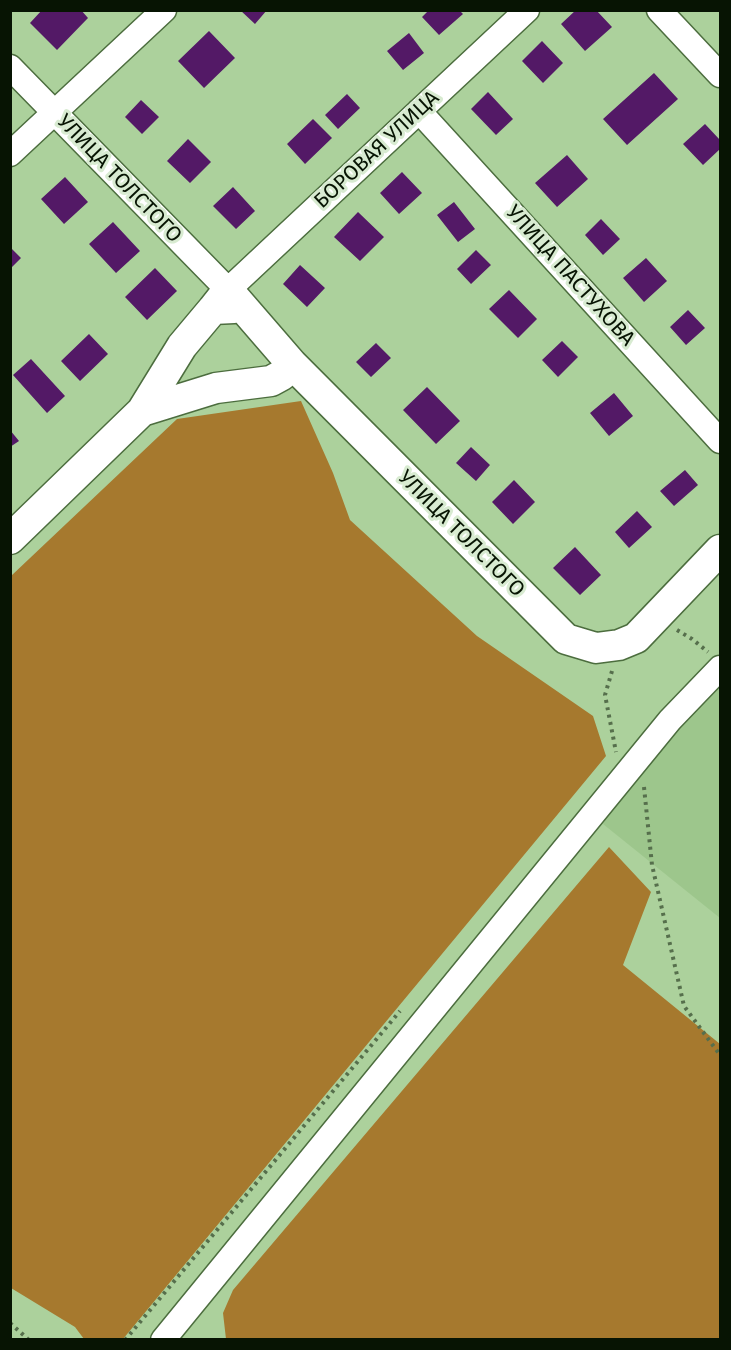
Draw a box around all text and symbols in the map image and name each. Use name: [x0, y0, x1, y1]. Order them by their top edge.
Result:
street label: БОРОВАЯ УЛИЦА: [309, 86, 445, 214]
street label: УЛИЦА ТОЛСТОГО: [51, 110, 187, 248]
street label: УЛИЦА ПАСТУХОВА: [500, 200, 640, 352]
street label: УЛИЦА ТОЛСТОГО: [392, 465, 530, 603]

